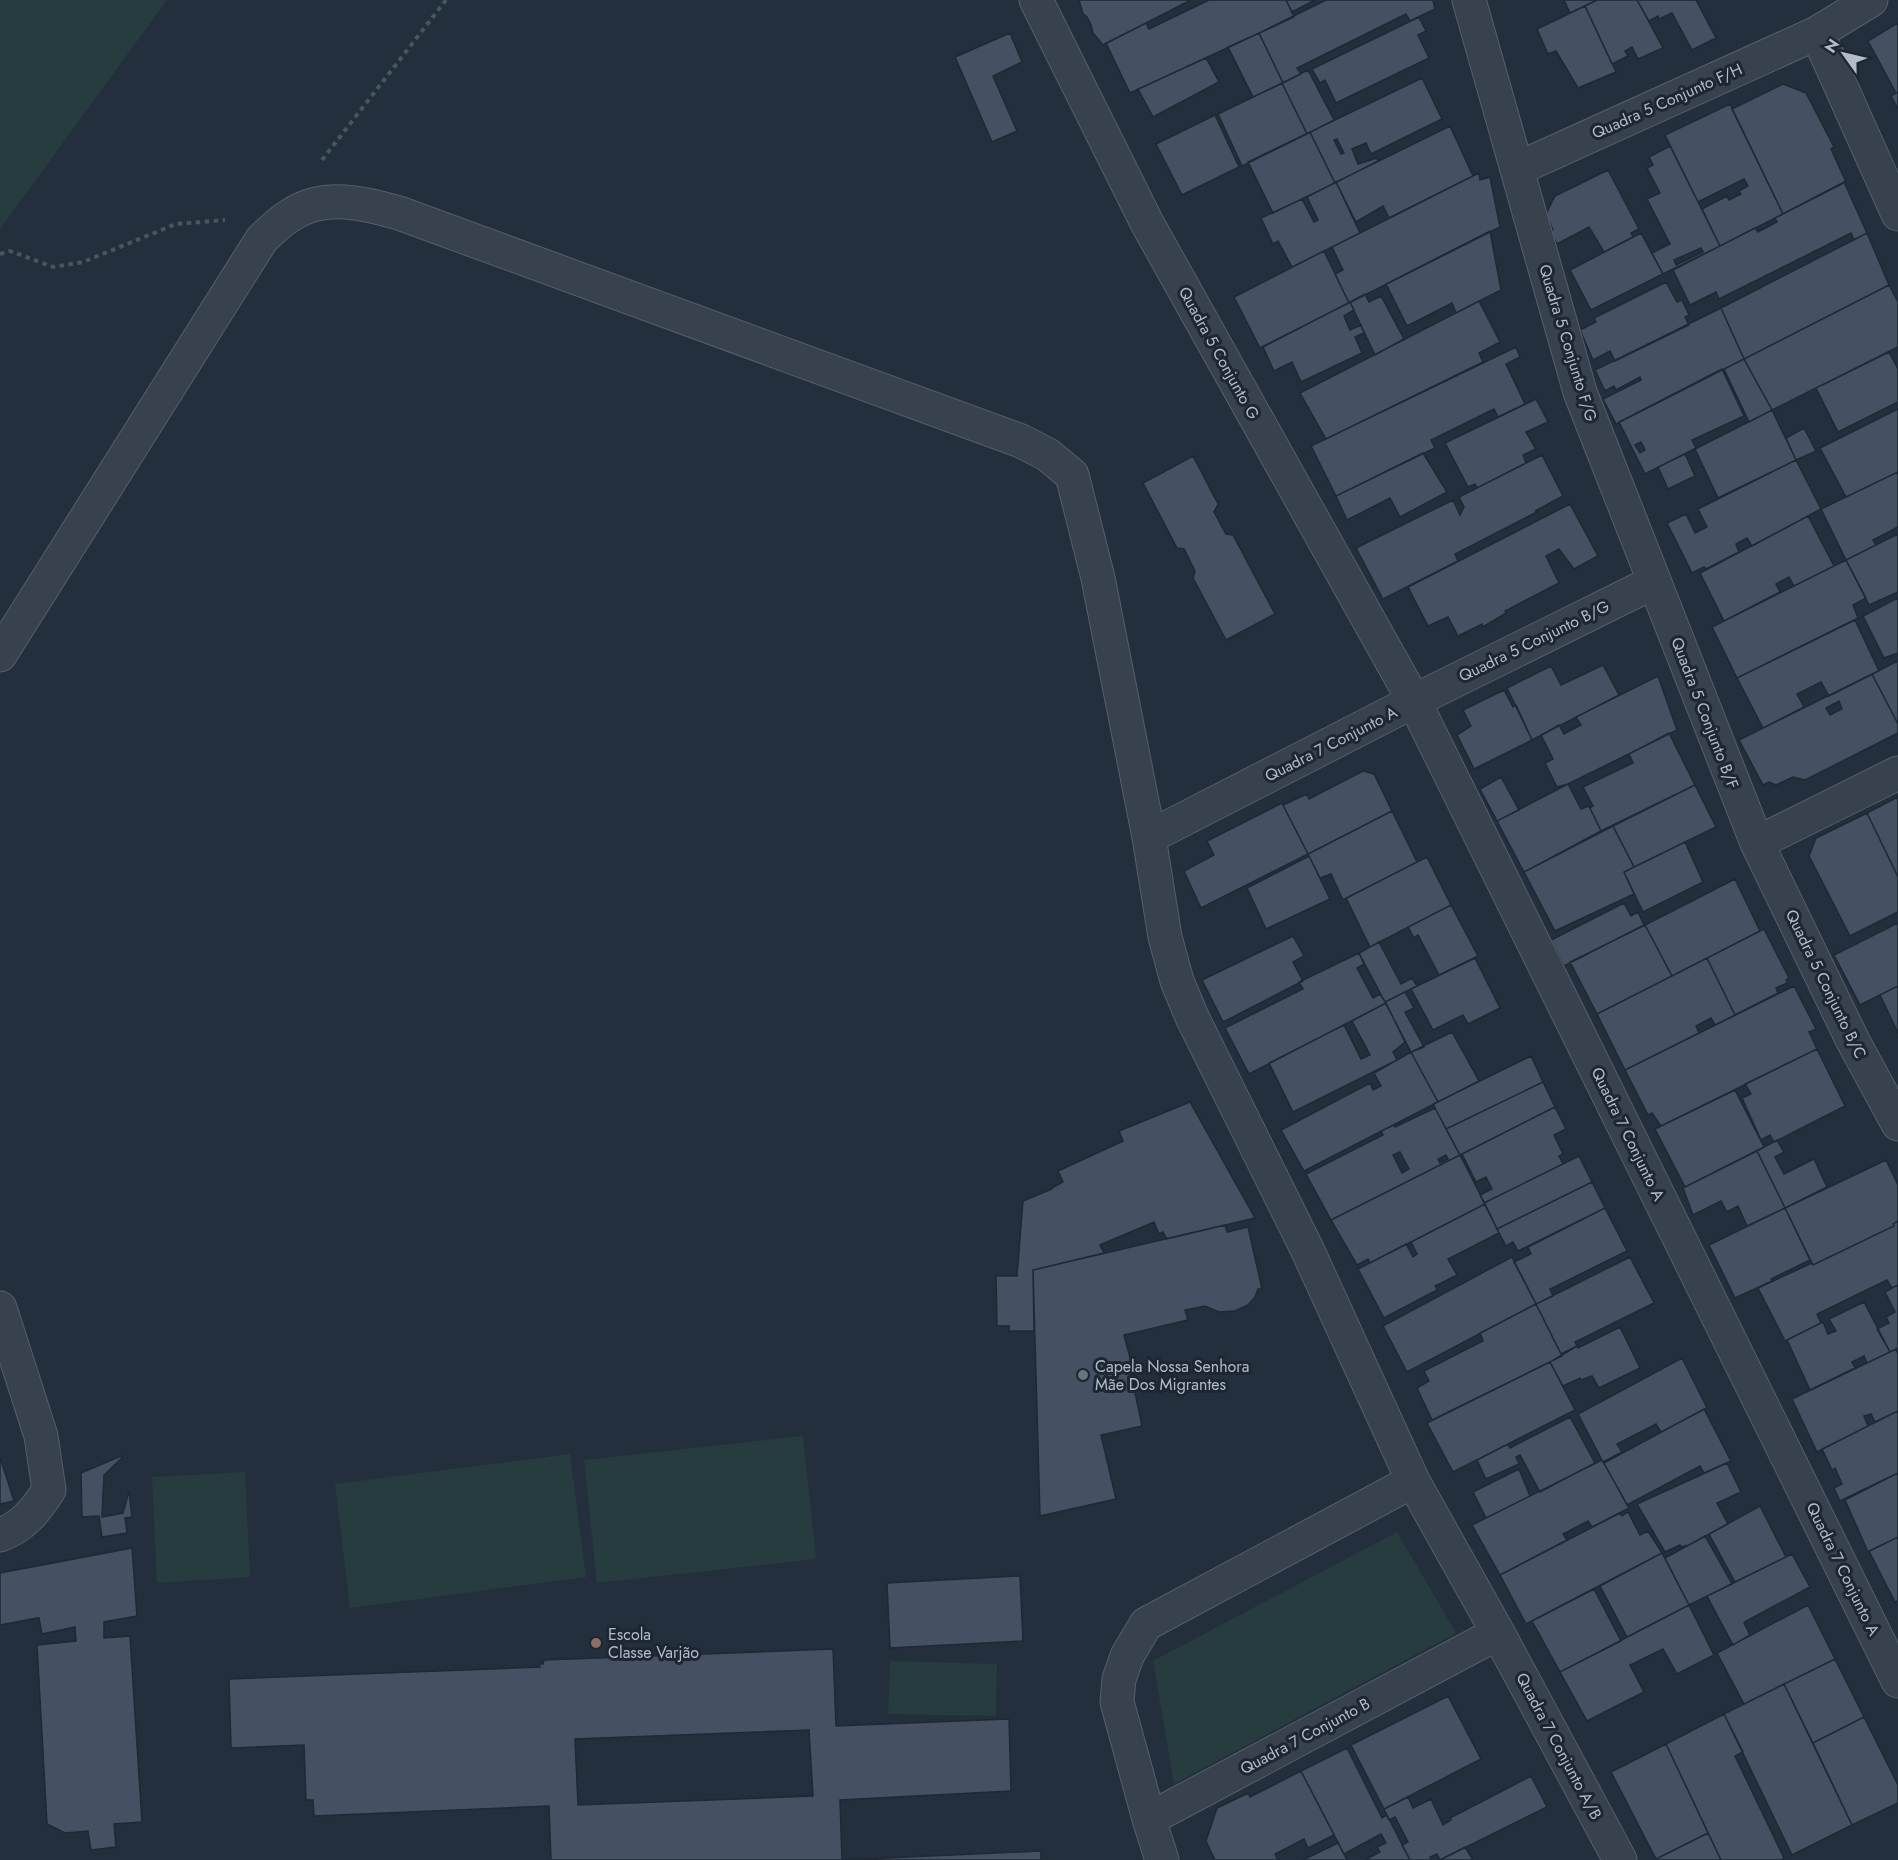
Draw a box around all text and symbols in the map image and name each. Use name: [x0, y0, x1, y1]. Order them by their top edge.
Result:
north arrow: [1814, 24, 1874, 84]
text: N: [1819, 34, 1845, 58]
street label: Quadra 5 Conjunto F/H: [1588, 57, 1746, 145]
street label: Quadra 5 Conjunto F/G: [1533, 262, 1603, 424]
street label: Quadra 5 Conjunto G: [1173, 283, 1265, 423]
street label: Quadra 5 Conjunto B/G: [1455, 594, 1613, 688]
street label: Quadra 5 Conjunto B/F: [1665, 634, 1745, 792]
street label: Quadra 7 Conjunto A: [1261, 700, 1402, 787]
street label: Quadra 5 Conjunto B/C: [1780, 905, 1872, 1063]
street label: Quadra 7 Conjunto A: [1586, 1063, 1671, 1205]
place label: Capela Nossa Senhora Mãe Dos Migrantes: [1095, 1355, 1249, 1396]
marker: Capela Nossa Senhora Mãe Dos Migrantes: [1076, 1368, 1090, 1382]
street label: Quadra 7 Conjunto A: [1801, 1498, 1886, 1640]
place label: Escola Classe Varjão: [608, 1623, 699, 1664]
marker: Escola Classe Varjão: [589, 1636, 603, 1650]
street label: Quadra 7 Conjunto A/B: [1510, 1668, 1608, 1824]
street label: Quadra 7 Conjunto B: [1236, 1692, 1374, 1780]

